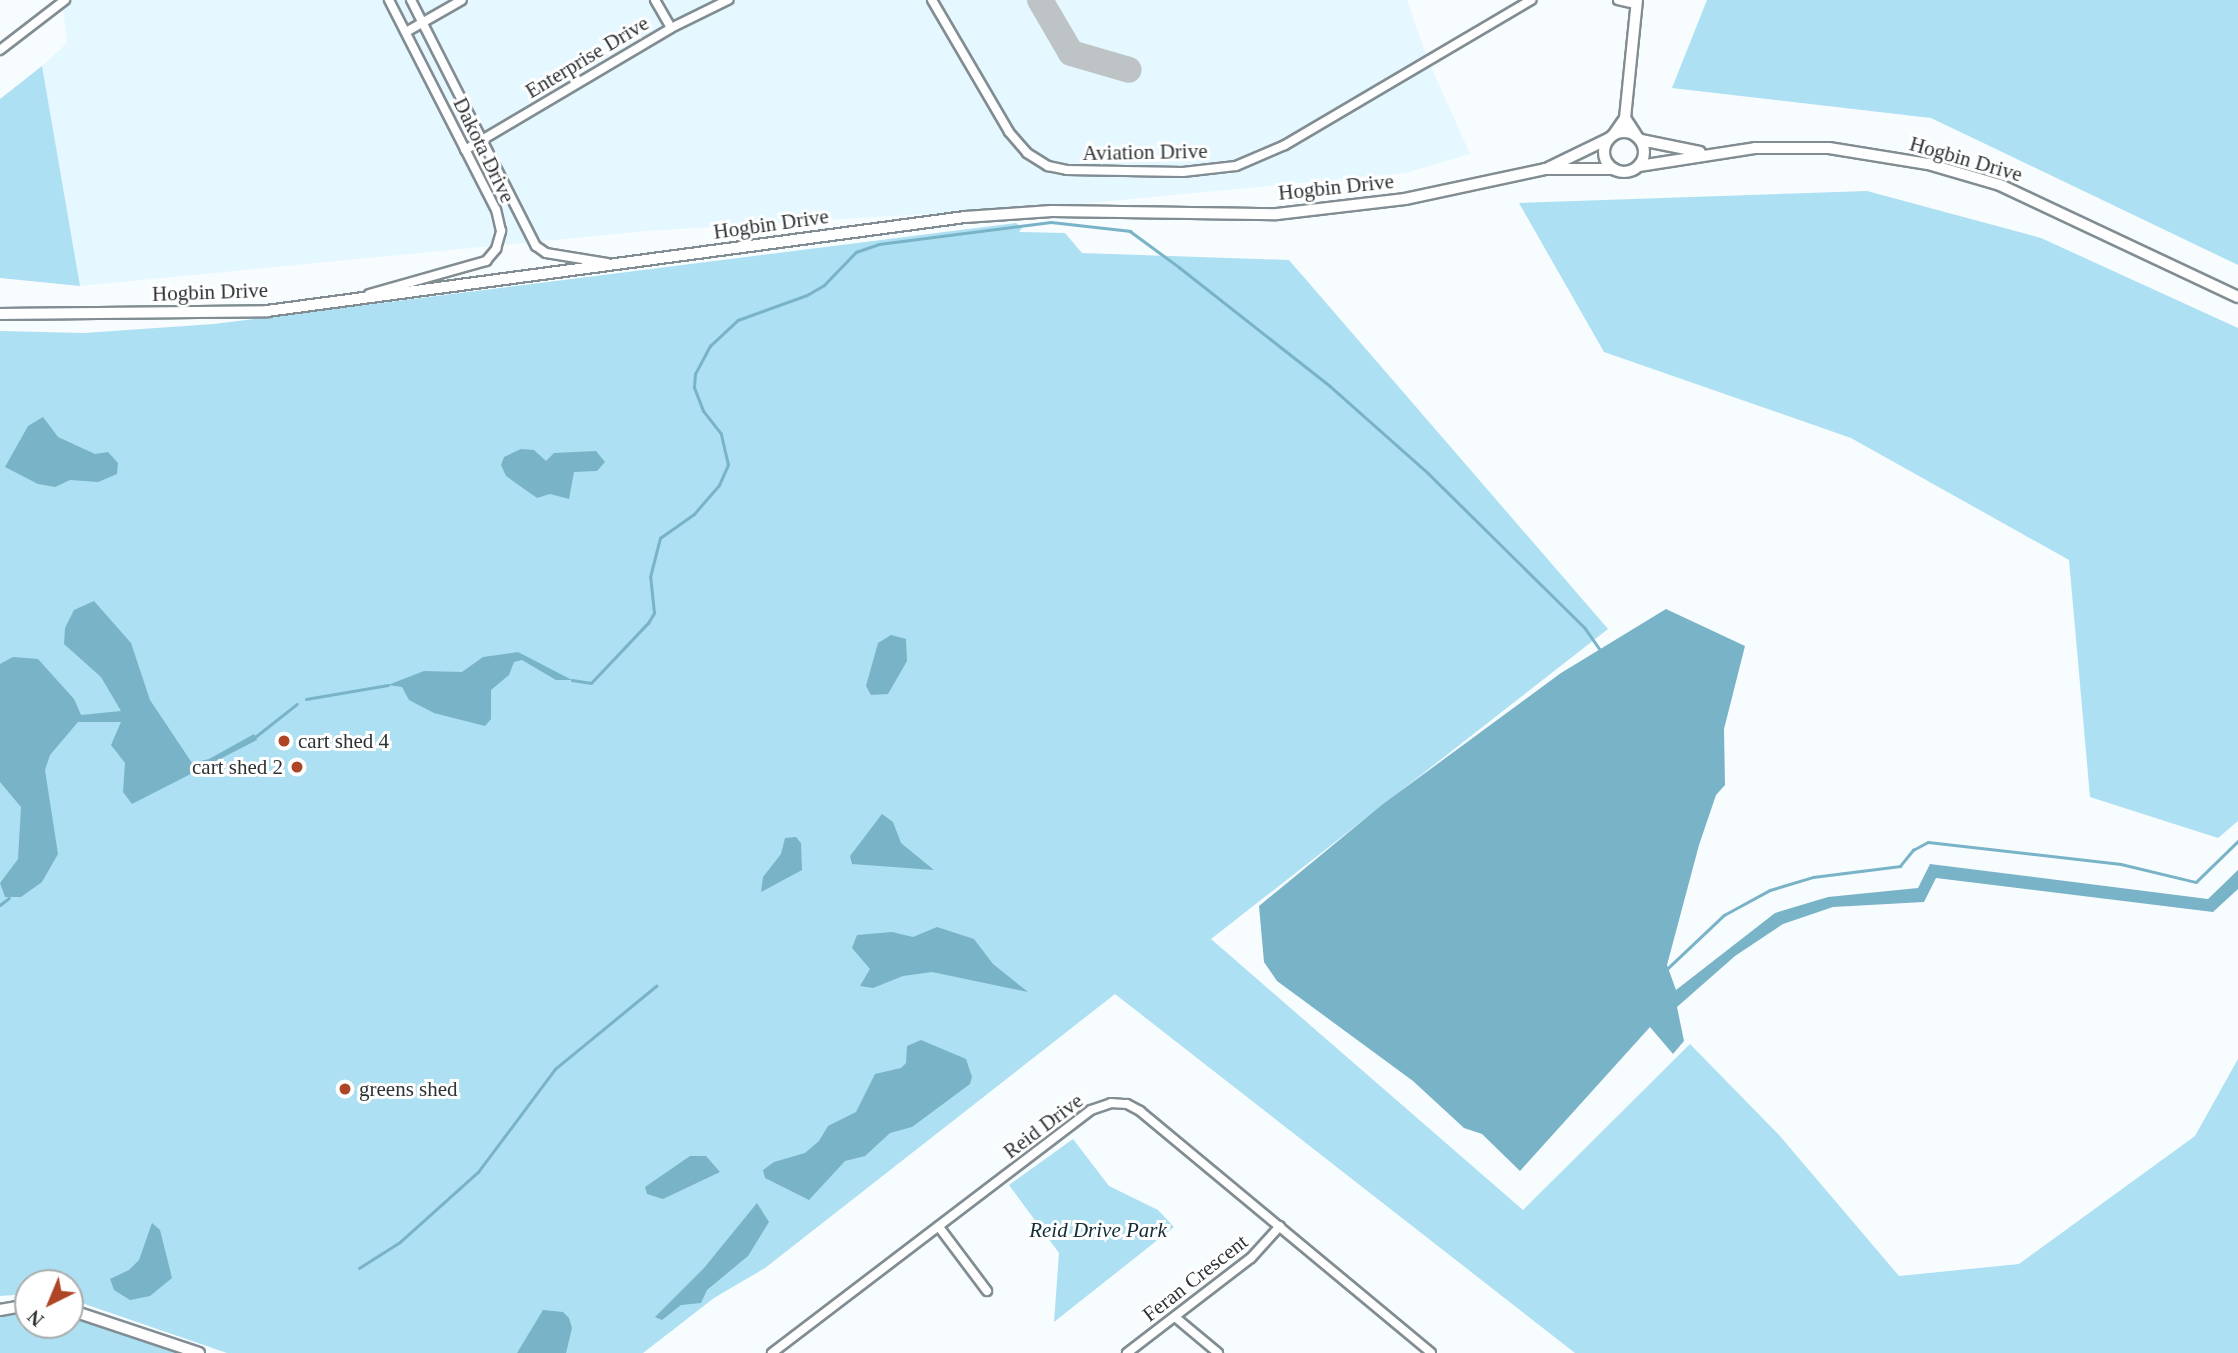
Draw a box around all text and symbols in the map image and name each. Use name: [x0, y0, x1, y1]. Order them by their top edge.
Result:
street label: Enterprise Drive: [521, 10, 653, 104]
street label: Dakota Drive: [448, 93, 520, 207]
street label: Hogbin Drive: [1907, 131, 2025, 187]
street label: Aviation Drive: [1082, 138, 1208, 166]
street label: Hogbin Drive: [1277, 168, 1395, 206]
street label: Hogbin Drive: [712, 203, 830, 245]
street label: Hogbin Drive: [152, 277, 268, 307]
place label: cart shed 4: [298, 728, 389, 754]
marker: cart shed 4: [276, 733, 292, 749]
place label: cart shed 2: [192, 754, 283, 780]
marker: cart shed 2: [289, 759, 305, 775]
place label: greens shed: [359, 1076, 458, 1102]
marker: greens shed: [337, 1081, 353, 1097]
street label: Reid Drive: [998, 1088, 1088, 1164]
park label: Reid Drive Park: [1029, 1217, 1167, 1243]
street label: Feran Crescent: [1137, 1229, 1253, 1327]
north arrow: [14, 1269, 84, 1339]
text: N: [24, 1306, 48, 1331]

